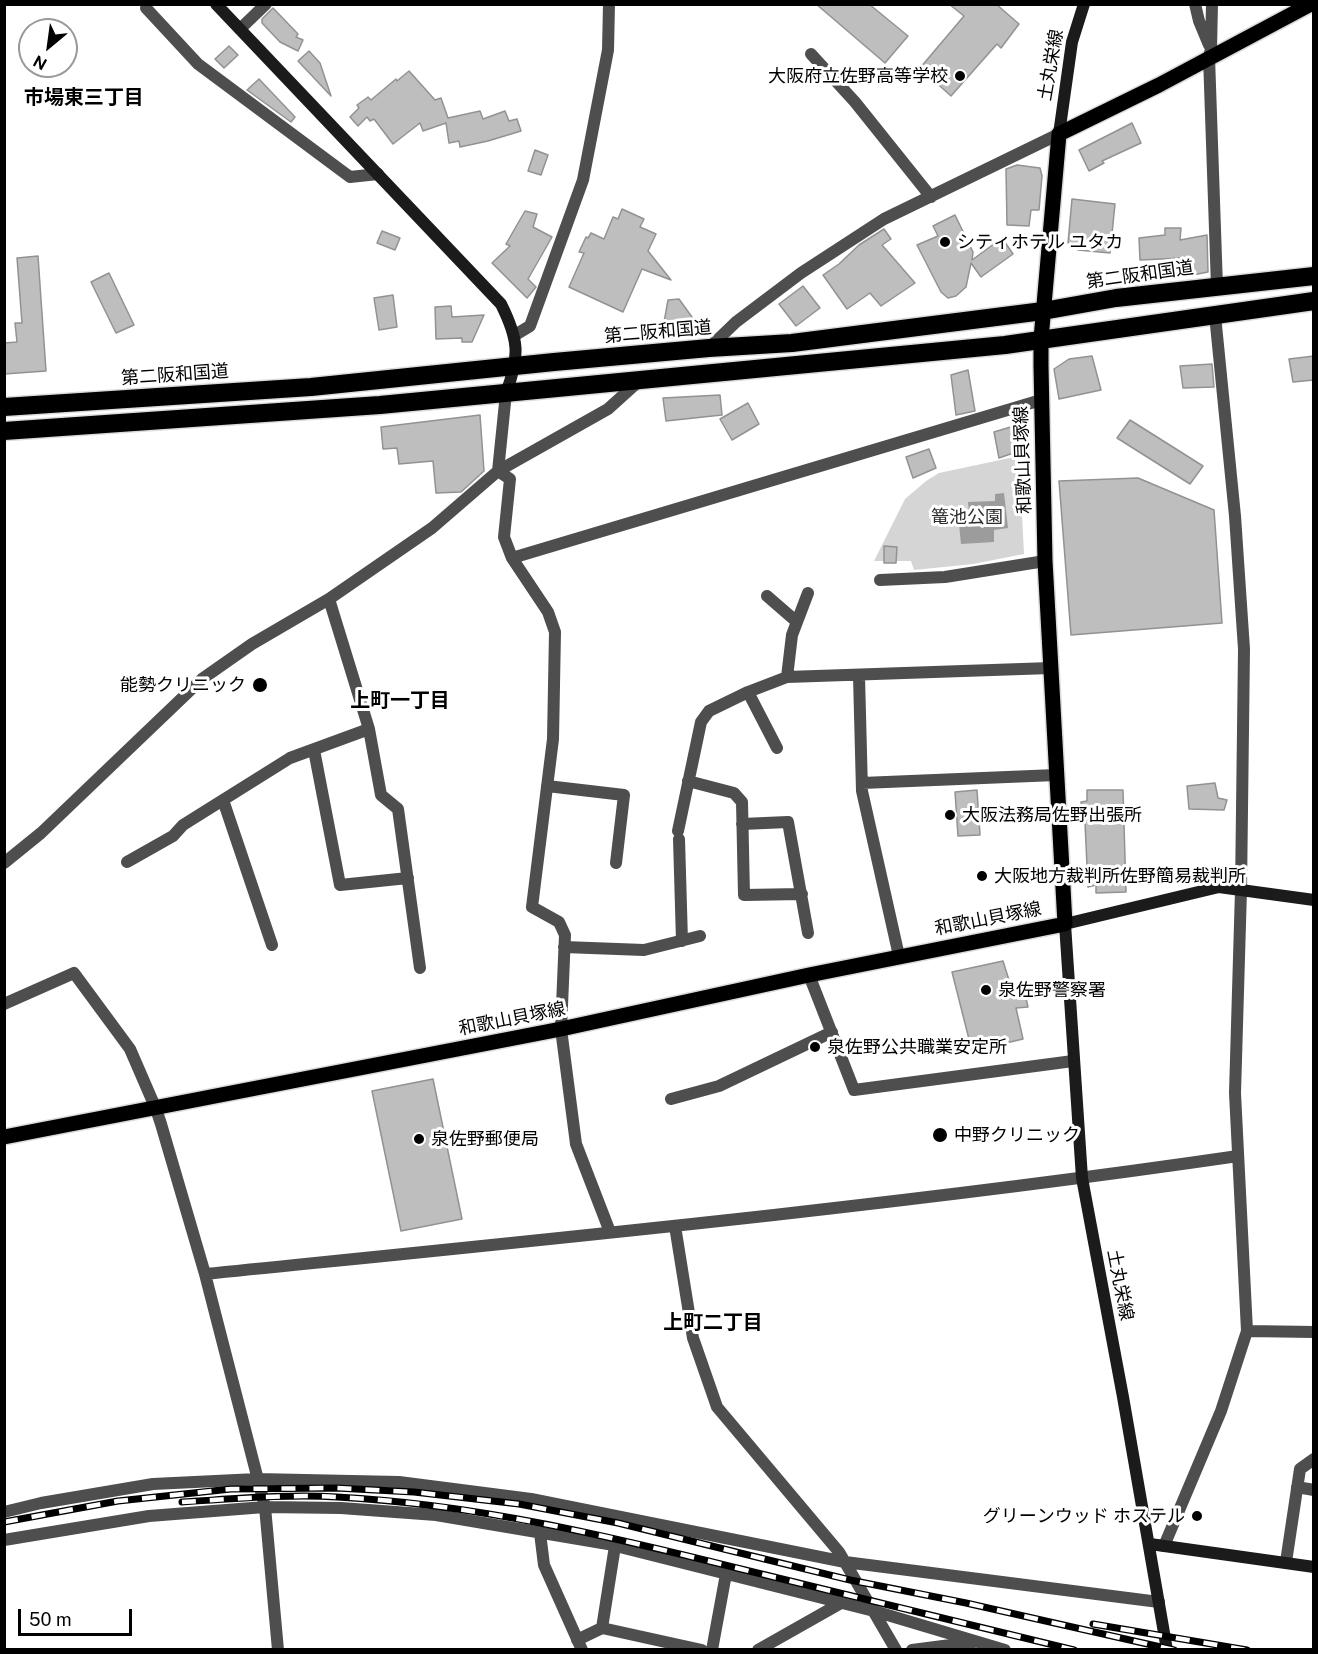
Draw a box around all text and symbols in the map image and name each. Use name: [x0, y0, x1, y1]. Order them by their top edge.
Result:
north arrow: [18, 18, 78, 78]
street label: 土丸栄線: [1034, 28, 1068, 102]
text: N: [30, 51, 50, 74]
place label: 大阪府立佐野高等学校: [768, 65, 948, 87]
marker: 大阪府立佐野高等学校: [953, 69, 967, 83]
district label: 市場東三丁目: [24, 86, 144, 110]
place label: シティホテル ユタカ: [957, 231, 1123, 253]
marker: シティホテル ユタカ: [938, 235, 952, 249]
street label: 第二阪和国道: [1085, 257, 1195, 293]
street label: 第二阪和国道: [603, 317, 713, 347]
street label: 第二阪和国道: [120, 360, 230, 390]
street label: 和歌山貝塚線: [1010, 406, 1036, 514]
park label: 篭池公園: [931, 506, 1003, 528]
place label: 能勢クリニック: [120, 674, 246, 696]
marker: 能勢クリニック: [251, 676, 269, 694]
district label: 上町一丁目: [350, 689, 450, 713]
place label: 大阪法務局佐野出張所: [962, 804, 1142, 826]
marker: 大阪法務局佐野出張所: [943, 808, 957, 822]
place label: 大阪地方裁判所佐野簡易裁判所: [994, 865, 1246, 887]
marker: 大阪地方裁判所佐野簡易裁判所: [975, 869, 989, 883]
street label: 和歌山貝塚線: [933, 898, 1043, 940]
place label: 泉佐野警察署: [998, 979, 1106, 1001]
marker: 泉佐野警察署: [979, 983, 993, 997]
street label: 和歌山貝塚線: [457, 998, 567, 1040]
place label: 泉佐野公共職業安定所: [827, 1036, 1007, 1058]
marker: 泉佐野公共職業安定所: [808, 1040, 822, 1054]
place label: 中野クリニック: [954, 1124, 1080, 1146]
marker: 中野クリニック: [931, 1126, 949, 1144]
place label: 泉佐野郵便局: [431, 1128, 539, 1150]
marker: 泉佐野郵便局: [412, 1132, 426, 1146]
street label: 土丸栄線: [1103, 1248, 1137, 1322]
district label: 上町二丁目: [663, 1311, 763, 1335]
place label: グリーンウッド ホステル: [983, 1505, 1185, 1527]
marker: グリーンウッド ホステル: [1190, 1509, 1204, 1523]
scale bar: [21, 1597, 135, 1635]
text: 50 m: [29, 1609, 72, 1630]

